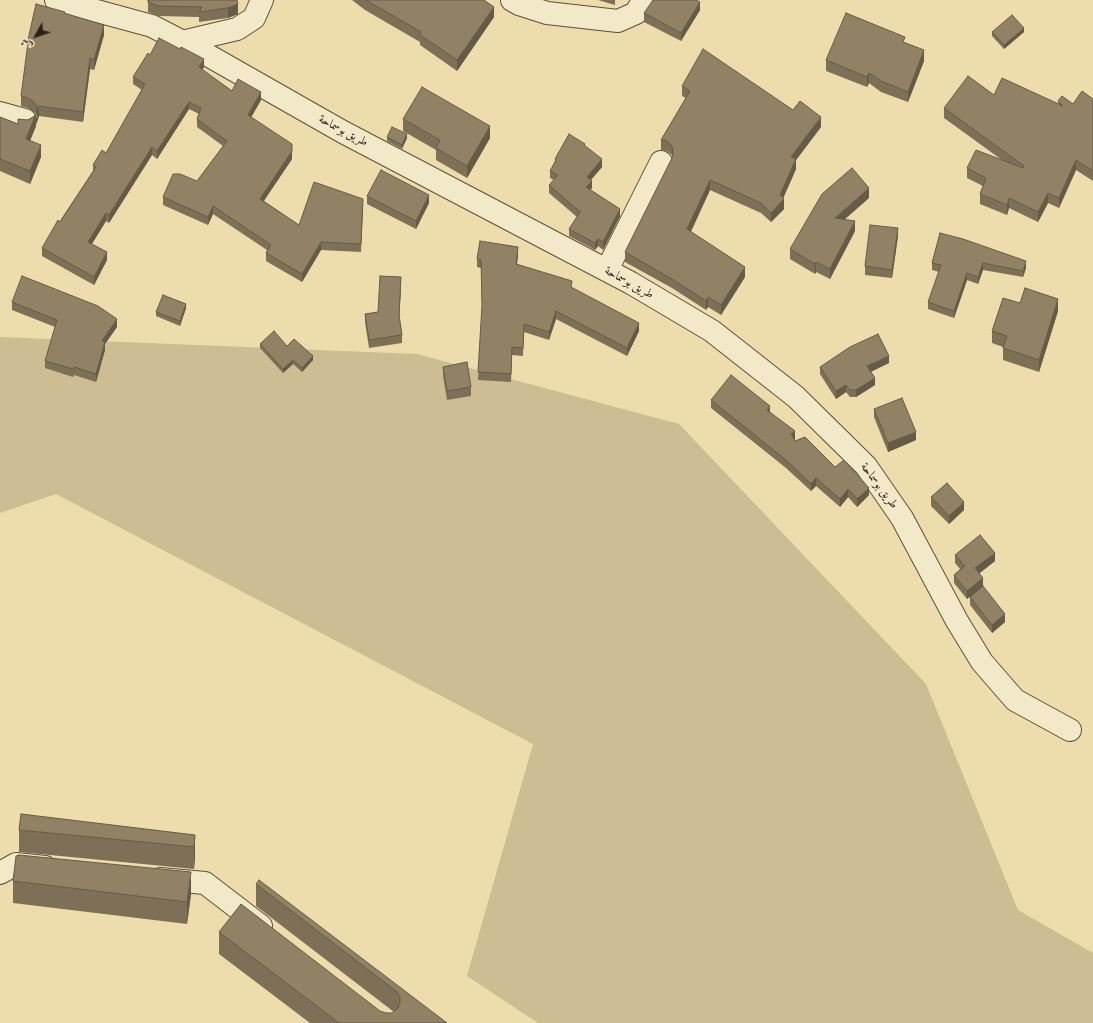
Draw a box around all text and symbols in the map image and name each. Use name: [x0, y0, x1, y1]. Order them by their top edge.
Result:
north arrow: [16, 16, 56, 56]
text: ش: [18, 35, 36, 52]
street label: طريق بوسماحة: [316, 112, 370, 150]
street label: طريق بوسماحة: [602, 264, 656, 302]
street label: طريق بوسماحة: [857, 460, 901, 512]

